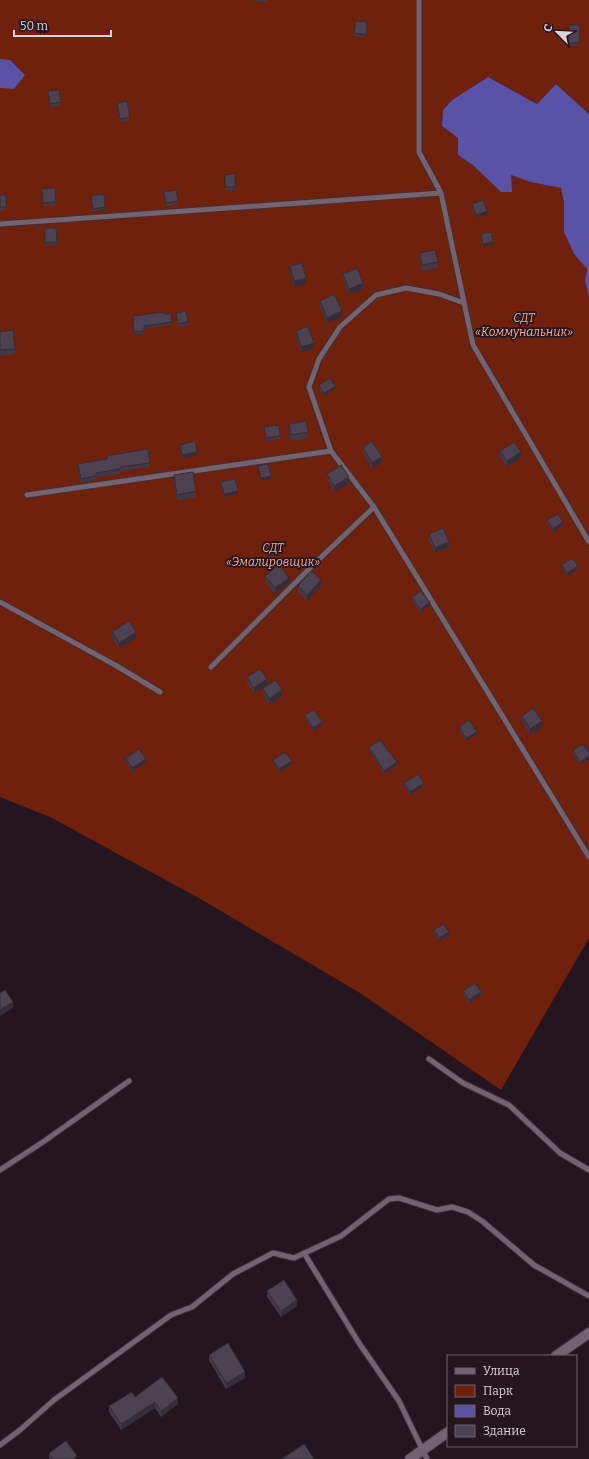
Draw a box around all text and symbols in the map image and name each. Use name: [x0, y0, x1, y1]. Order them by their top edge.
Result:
scale bar: [14, 12, 111, 38]
north arrow: [537, 12, 577, 52]
text: 50 m: [20, 19, 49, 33]
text: С: [541, 22, 556, 34]
park label: СДТ «Коммунальник»: [475, 311, 573, 339]
park label: СДТ «Эмалировщик»: [226, 541, 320, 569]
legend: [447, 1355, 577, 1447]
text: Улица: [483, 1364, 520, 1378]
text: Парк: [483, 1384, 513, 1398]
text: Вода: [483, 1404, 512, 1418]
text: Здание: [483, 1424, 526, 1438]

